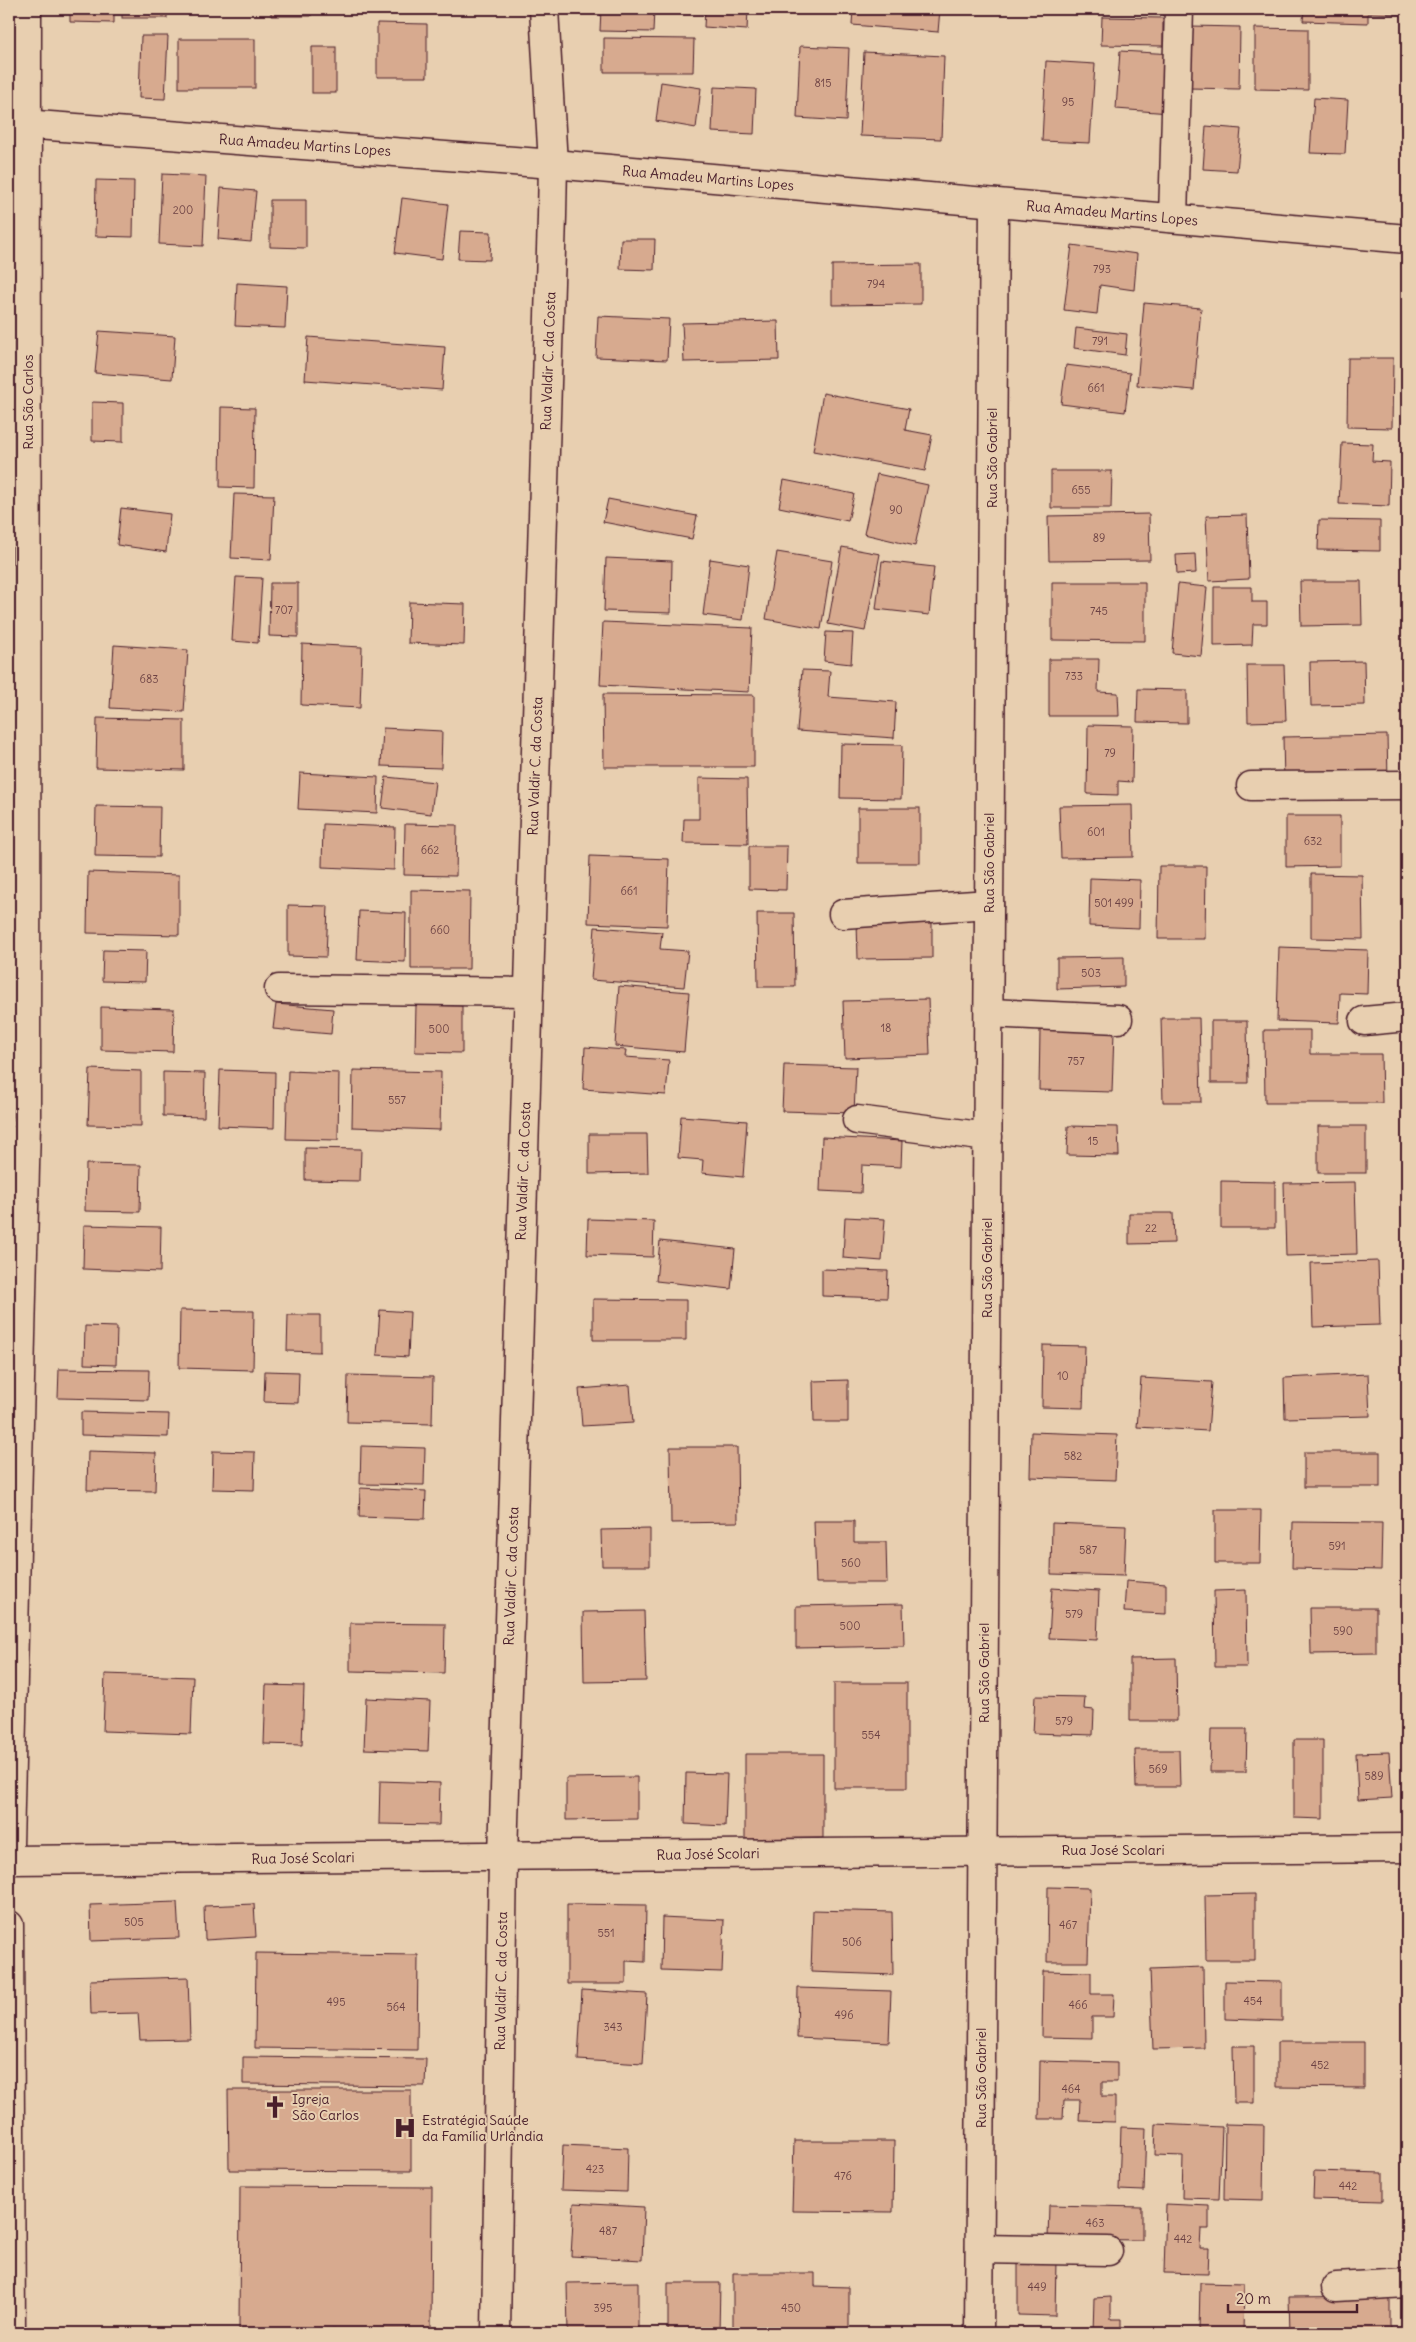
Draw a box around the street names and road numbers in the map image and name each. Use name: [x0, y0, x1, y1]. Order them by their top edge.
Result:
street label: Rua Amadeu Martins Lopes: [218, 130, 392, 160]
street label: Rua Amadeu Martins Lopes: [621, 162, 795, 194]
street label: Rua Amadeu Martins Lopes: [1025, 197, 1199, 229]
street label: Rua Valdir C. da Costa: [537, 291, 559, 431]
street label: Rua São Carlos: [19, 354, 37, 450]
street label: Rua São Gabriel: [983, 408, 1001, 508]
street label: Rua Valdir C. da Costa: [524, 696, 546, 836]
street label: Rua São Gabriel: [980, 813, 998, 913]
street label: Rua Valdir C. da Costa: [512, 1101, 534, 1241]
street label: Rua São Gabriel: [978, 1218, 996, 1318]
street label: Rua Valdir C. da Costa: [500, 1506, 522, 1646]
street label: Rua São Gabriel: [975, 1623, 993, 1723]
street label: Rua José Scolari: [1061, 1841, 1165, 1859]
street label: Rua José Scolari: [656, 1844, 760, 1864]
street label: Rua José Scolari: [251, 1848, 355, 1868]
street label: Rua Valdir C. da Costa: [491, 1911, 511, 2051]
street label: Rua São Gabriel: [972, 2028, 990, 2128]

